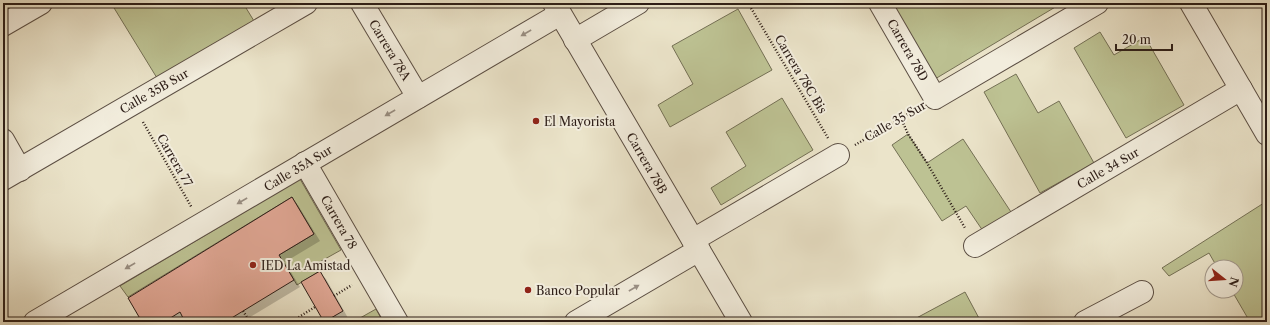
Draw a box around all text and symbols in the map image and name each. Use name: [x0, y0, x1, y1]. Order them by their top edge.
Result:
street label: Carrera 78D: [884, 16, 932, 84]
street label: Carrera 78A: [366, 17, 415, 84]
scale bar: [1116, 26, 1172, 52]
one-way arrow: [520, 30, 532, 37]
street label: Carrera 78C Bis: [772, 32, 830, 116]
text: 20 m: [1122, 32, 1151, 47]
street label: Calle 35B Sur: [117, 65, 191, 117]
street label: Calle 35 Sur: [862, 97, 928, 145]
one-way arrow: [384, 110, 396, 117]
place label: El Mayorista: [544, 114, 616, 129]
marker: El Mayorista: [531, 116, 541, 126]
street label: Carrera 78B: [623, 130, 671, 196]
street label: Carrera 77: [154, 131, 196, 189]
street label: Calle 35A Sur: [261, 142, 335, 194]
street label: Calle 34 Sur: [1074, 144, 1142, 192]
street label: Carrera 78: [318, 192, 360, 252]
one-way arrow: [236, 197, 248, 204]
place label: IED La Amistad: [261, 258, 351, 273]
north arrow: [1204, 259, 1244, 299]
marker: IED La Amistad: [248, 260, 258, 270]
one-way arrow: [124, 263, 136, 270]
text: N: [1225, 275, 1242, 289]
place label: Banco Popular: [536, 283, 620, 298]
marker: Banco Popular: [523, 285, 533, 295]
one-way arrow: [628, 285, 640, 292]

